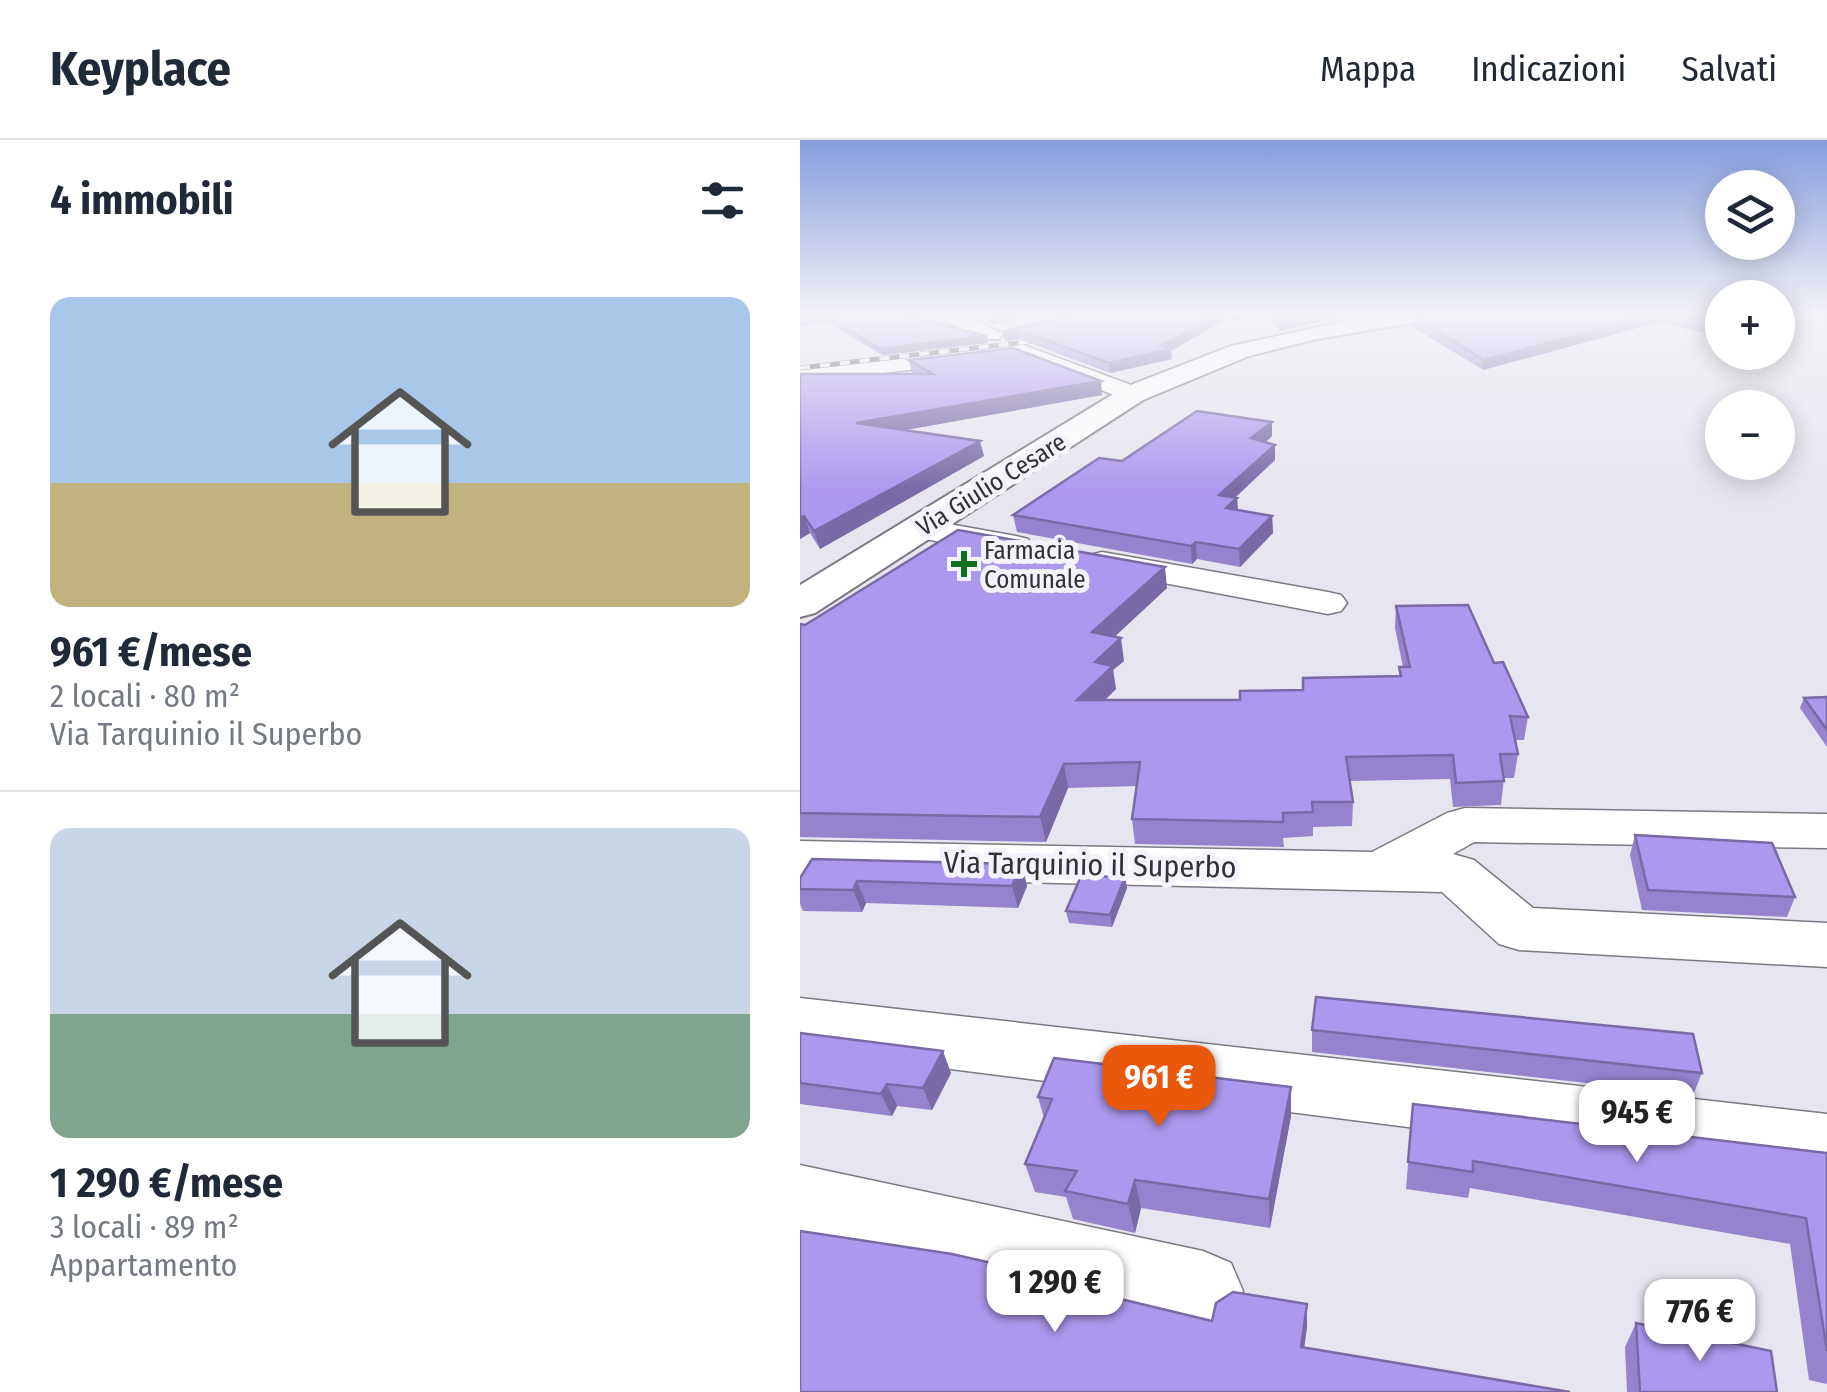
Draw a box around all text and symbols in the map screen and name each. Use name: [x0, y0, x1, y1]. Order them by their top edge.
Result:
text: Keyplace: [50, 40, 231, 98]
text: Mappa: [1320, 48, 1416, 90]
text: Indicazioni: [1471, 48, 1626, 90]
text: Salvati: [1681, 48, 1777, 90]
map controls: [1705, 170, 1795, 480]
button: layers: [1705, 170, 1795, 260]
icon: filters: [695, 173, 750, 228]
text: 4 immobili: [50, 175, 234, 225]
button: +: [1705, 280, 1795, 370]
icon: home: [310, 362, 490, 542]
button: −: [1705, 390, 1795, 480]
street label: Via Giulio Cesare: [911, 427, 1072, 543]
place label: Farmacia Comunale: [984, 536, 1086, 595]
marker: Farmacia Comunale: [953, 553, 975, 575]
text: 961 €/mese: [50, 627, 252, 677]
text: 2 locali · 80 m²: [50, 677, 240, 715]
text: Via Tarquinio il Superbo: [50, 715, 362, 753]
street label: Via Tarquinio il Superbo: [943, 844, 1237, 886]
icon: home: [310, 893, 490, 1073]
pin: 961 €: [1089, 1045, 1229, 1130]
text: 961 €: [1125, 1058, 1194, 1096]
pin: 945 €: [1567, 1080, 1707, 1165]
text: 945 €: [1601, 1093, 1673, 1131]
text: 1 290 €/mese: [50, 1158, 283, 1208]
text: 3 locali · 89 m²: [50, 1208, 239, 1246]
text: Appartamento: [50, 1246, 237, 1284]
pin: 1 290 €: [963, 1250, 1147, 1335]
text: 1 290 €: [1009, 1263, 1101, 1301]
pin: 776 €: [1630, 1279, 1770, 1364]
text: 776 €: [1666, 1292, 1734, 1330]

